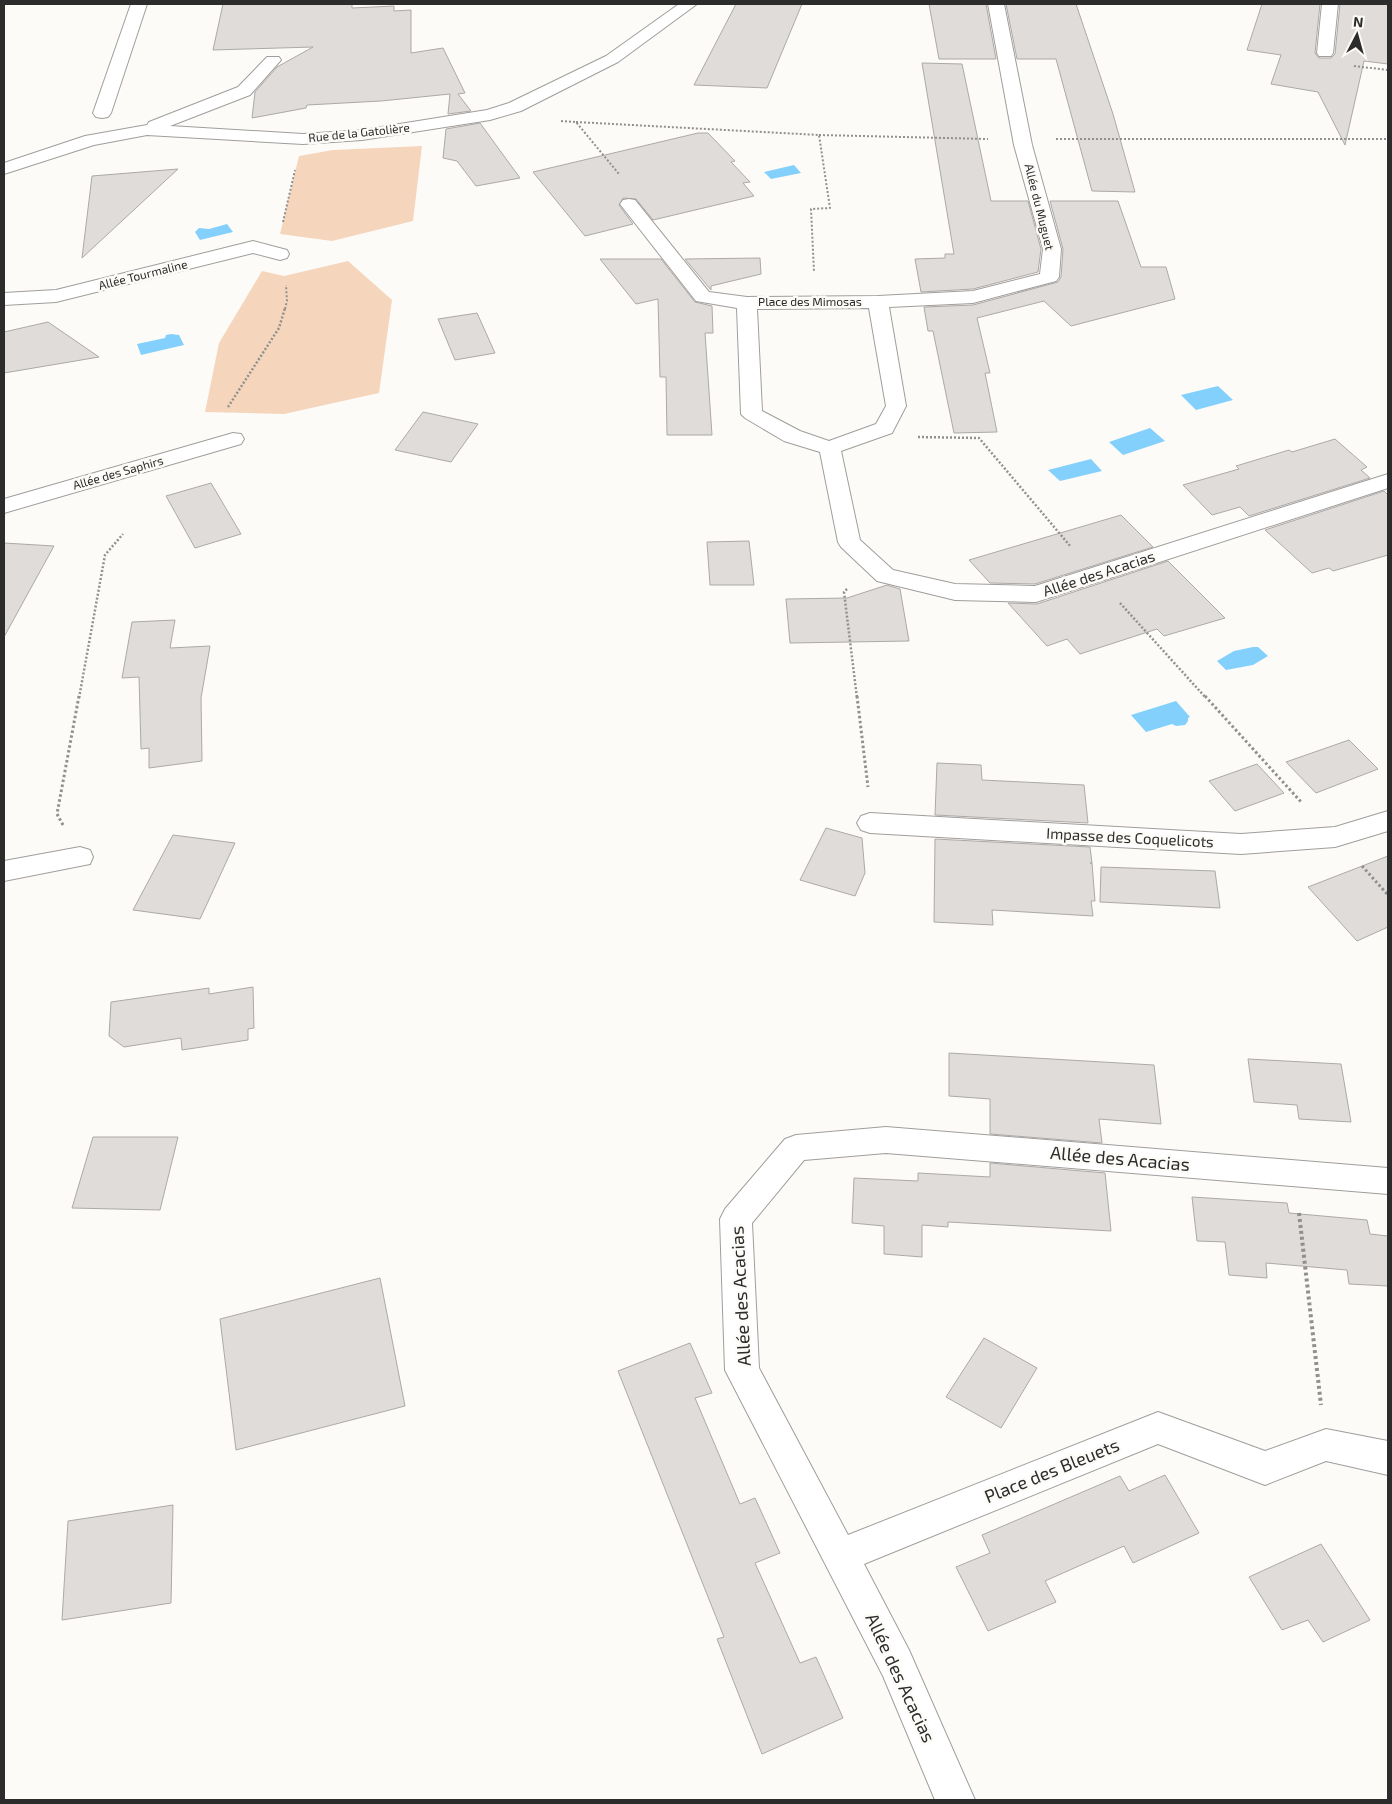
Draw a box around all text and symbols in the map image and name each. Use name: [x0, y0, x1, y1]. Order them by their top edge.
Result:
north arrow: [1332, 10, 1382, 60]
text: N: [1352, 13, 1364, 31]
street label: Rue de la Gatolière: [308, 120, 410, 144]
street label: Allée du Muguet: [1022, 162, 1058, 252]
street label: Allée Tourmaline: [97, 256, 189, 292]
street label: Place des Mimosas: [758, 294, 862, 308]
street label: Allée des Saphirs: [71, 452, 165, 492]
street label: Allée des Acacias: [1040, 546, 1157, 600]
street label: Impasse des Coquelicots: [1046, 824, 1214, 850]
street label: Allée des Acacias: [1049, 1141, 1191, 1175]
street label: Allée des Acacias: [725, 1226, 755, 1367]
street label: Place des Bleuets: [981, 1433, 1122, 1507]
street label: Allée des Acacias: [861, 1609, 940, 1746]

